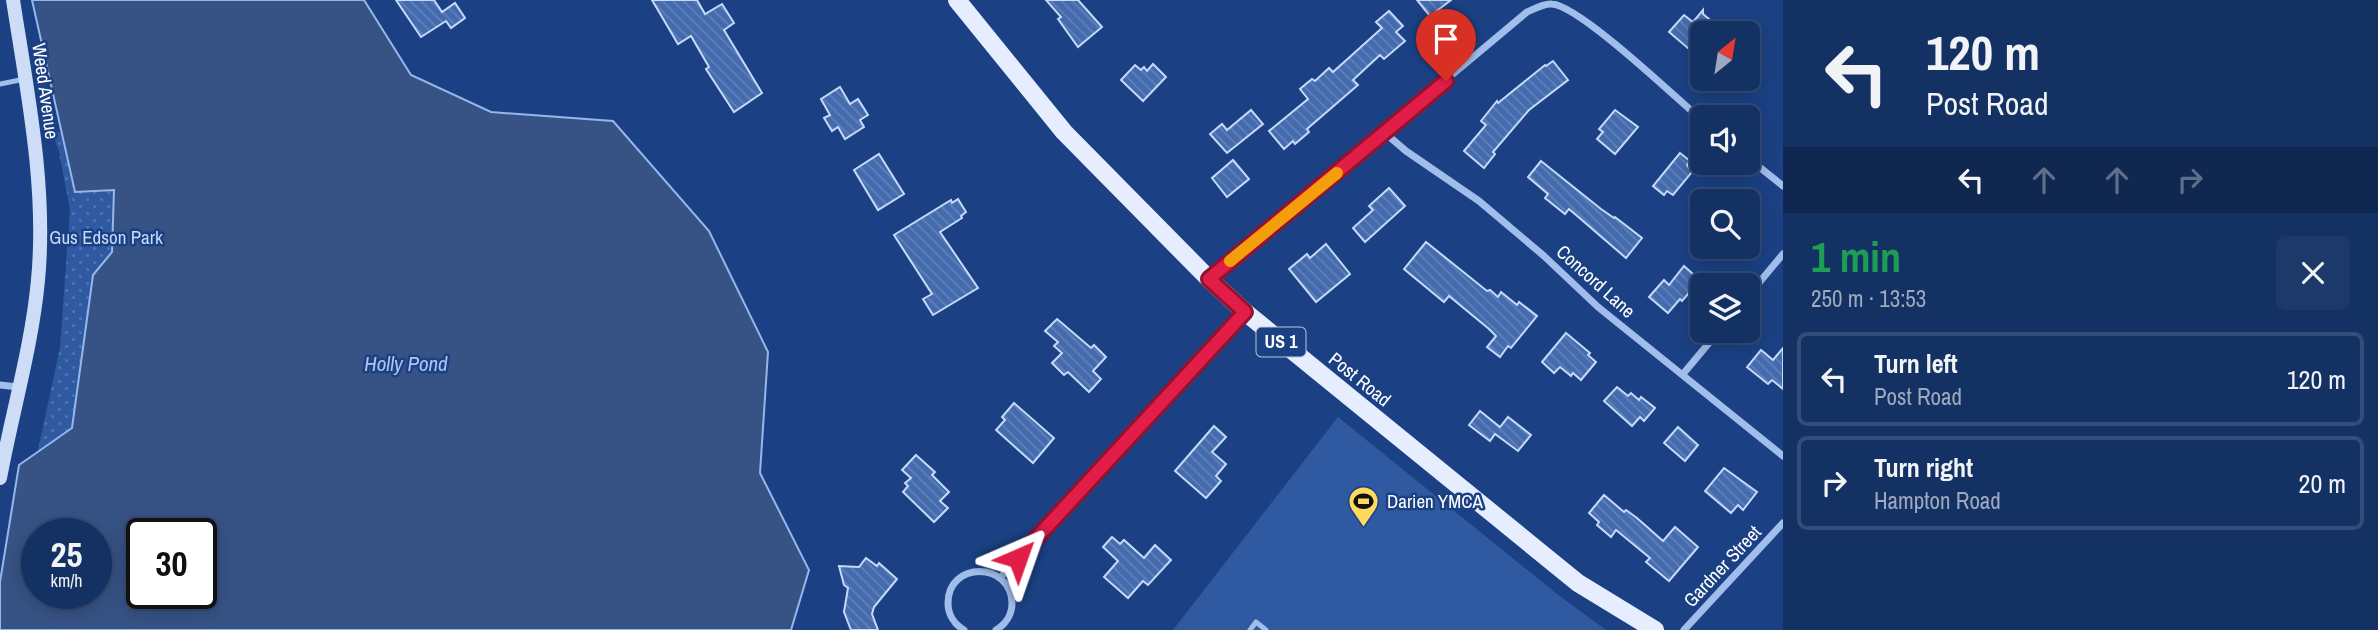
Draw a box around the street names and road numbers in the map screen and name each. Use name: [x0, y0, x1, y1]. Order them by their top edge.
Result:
street label: Weed Avenue: [26, 41, 66, 141]
street label: Concord Lane: [1551, 239, 1641, 323]
road number: US 1: [1256, 328, 1306, 356]
street label: Post Road: [1324, 346, 1396, 412]
street label: Gardner Street: [1677, 519, 1767, 613]

